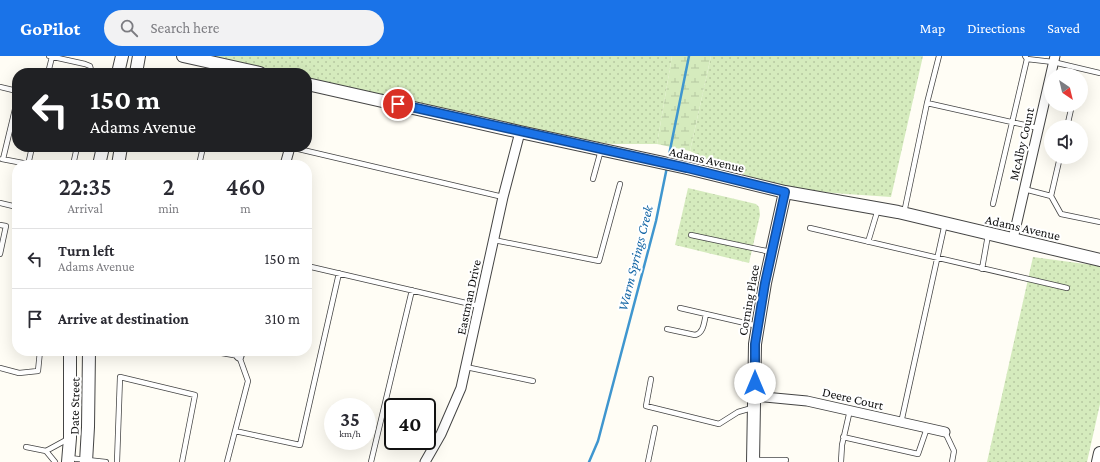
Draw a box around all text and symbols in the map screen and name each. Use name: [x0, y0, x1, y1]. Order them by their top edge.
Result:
search box: [104, 10, 384, 46]
icon: search: [118, 17, 140, 39]
text: GoPilot: [20, 18, 80, 39]
text: Search here: [150, 20, 219, 36]
text: Map: [920, 20, 945, 36]
text: Directions: [967, 20, 1025, 36]
text: Saved: [1047, 20, 1080, 36]
north arrow: [1044, 68, 1088, 112]
map controls: [1044, 68, 1088, 164]
icon: left: [24, 84, 76, 136]
text: 150 m: [90, 84, 160, 115]
pin: [381, 87, 415, 121]
icon: arrive: [387, 93, 409, 115]
street label: McAlby Count: [1006, 106, 1037, 182]
text: Adams Avenue: [90, 117, 196, 137]
button: sound: [1044, 120, 1088, 164]
street label: Adams Avenue: [668, 144, 746, 175]
text: 22:35: [59, 173, 112, 200]
text: 2: [163, 173, 175, 200]
text: 460: [226, 173, 265, 200]
text: Arrival: [67, 201, 103, 216]
text: min: [158, 201, 179, 216]
text: m: [240, 201, 251, 216]
water label: Warm Springs Creek: [614, 203, 656, 312]
street label: Adams Avenue: [984, 212, 1062, 243]
text: Turn left: [58, 243, 114, 259]
icon: left: [24, 248, 46, 270]
text: 150 m: [265, 251, 300, 267]
street label: Eastman Drive: [453, 258, 484, 336]
text: Adams Avenue: [58, 259, 135, 274]
street label: Corning Place: [735, 263, 762, 337]
icon: arrive: [24, 308, 46, 330]
text: Arrive at destination: [58, 311, 189, 327]
text: 310 m: [265, 311, 300, 327]
position arrow: [734, 362, 776, 404]
street label: Date Street: [66, 376, 83, 435]
street label: Deere Court: [821, 384, 886, 413]
speed limit sign: 40: [384, 398, 436, 450]
text: 35: [340, 408, 360, 430]
text: km/h: [339, 428, 361, 439]

